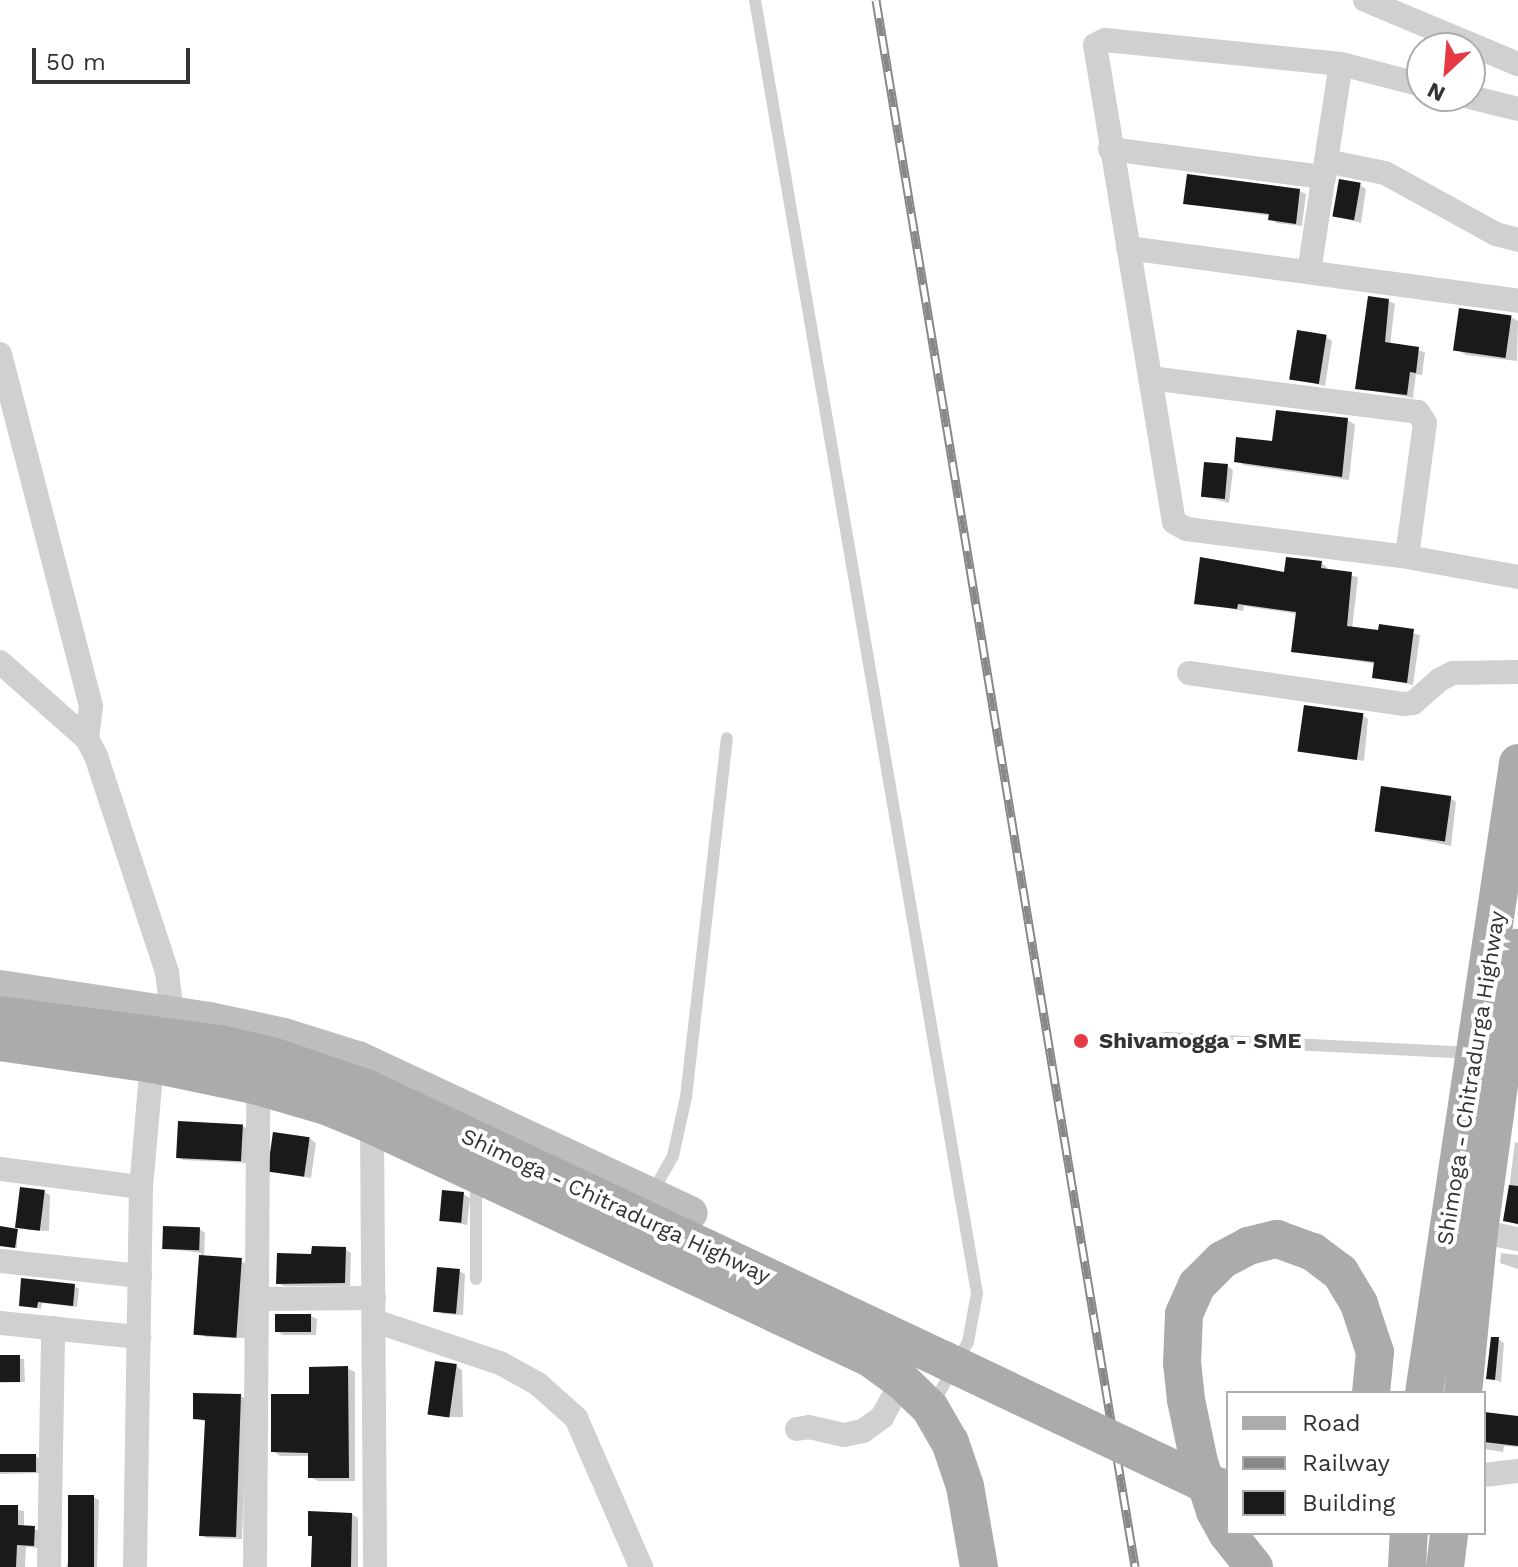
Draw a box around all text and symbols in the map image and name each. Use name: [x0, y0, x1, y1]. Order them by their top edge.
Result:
scale bar: [36, 32, 194, 82]
north arrow: [1406, 32, 1486, 112]
text: 50 m: [46, 48, 106, 76]
text: N: [1423, 77, 1449, 107]
street label: Shimoga - Chitradurga Highway: [1431, 909, 1511, 1247]
place label: Shivamogga - SME: [1099, 1028, 1302, 1054]
marker: Shivamogga - SME: [1070, 1030, 1092, 1052]
street label: Shimoga - Chitradurga Highway: [457, 1122, 775, 1290]
legend: [1226, 1391, 1486, 1535]
text: Road: [1302, 1409, 1361, 1437]
text: Railway: [1302, 1449, 1390, 1477]
text: Building: [1302, 1489, 1395, 1517]

